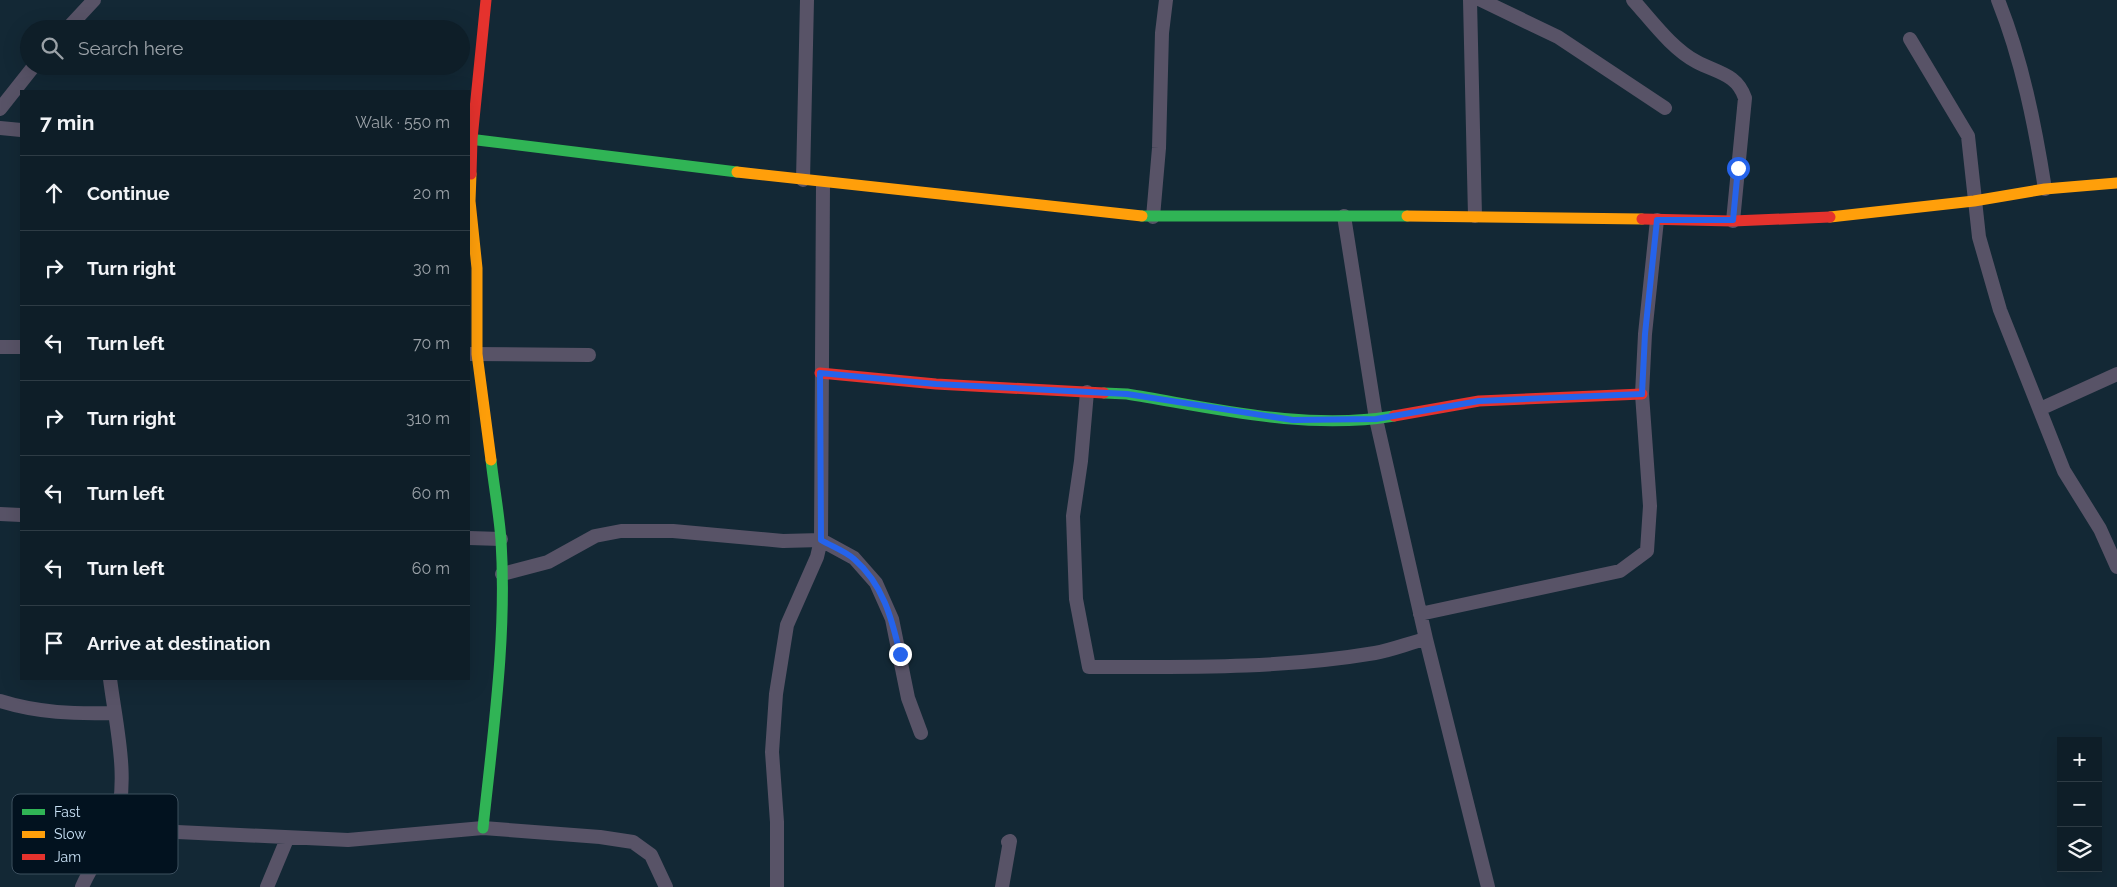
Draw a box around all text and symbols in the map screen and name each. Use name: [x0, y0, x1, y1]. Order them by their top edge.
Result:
search box: [20, 20, 470, 75]
icon: search: [38, 34, 66, 62]
text: Search here: [78, 37, 184, 59]
text: 7 min: [40, 110, 94, 135]
text: Walk · 550 m: [355, 113, 450, 132]
route start: [1727, 157, 1750, 180]
icon: ahead: [40, 179, 68, 207]
text: Continue: [87, 182, 170, 204]
text: 20 m: [413, 184, 450, 203]
icon: right: [40, 254, 68, 282]
text: Turn right: [87, 257, 176, 279]
text: 30 m: [413, 259, 450, 278]
icon: left: [40, 329, 68, 357]
text: Turn left: [87, 332, 164, 354]
text: 70 m: [413, 334, 450, 353]
icon: right: [40, 404, 68, 432]
text: Turn right: [87, 407, 176, 429]
text: 310 m: [406, 409, 450, 428]
icon: left: [40, 479, 68, 507]
text: Turn left: [87, 482, 164, 504]
text: 60 m: [412, 484, 450, 503]
icon: left: [40, 554, 68, 582]
text: Turn left: [87, 557, 164, 579]
text: 60 m: [412, 559, 450, 578]
icon: arrive: [40, 629, 68, 657]
text: Arrive at destination: [87, 632, 271, 654]
route end: [889, 643, 912, 666]
map controls: [2057, 737, 2102, 872]
button: +: [2057, 737, 2102, 782]
button: −: [2057, 782, 2102, 827]
legend: [12, 794, 178, 874]
text: Fast: [54, 804, 81, 820]
text: Slow: [54, 826, 86, 842]
button: layers: [2057, 827, 2102, 872]
text: Jam: [54, 849, 81, 865]

